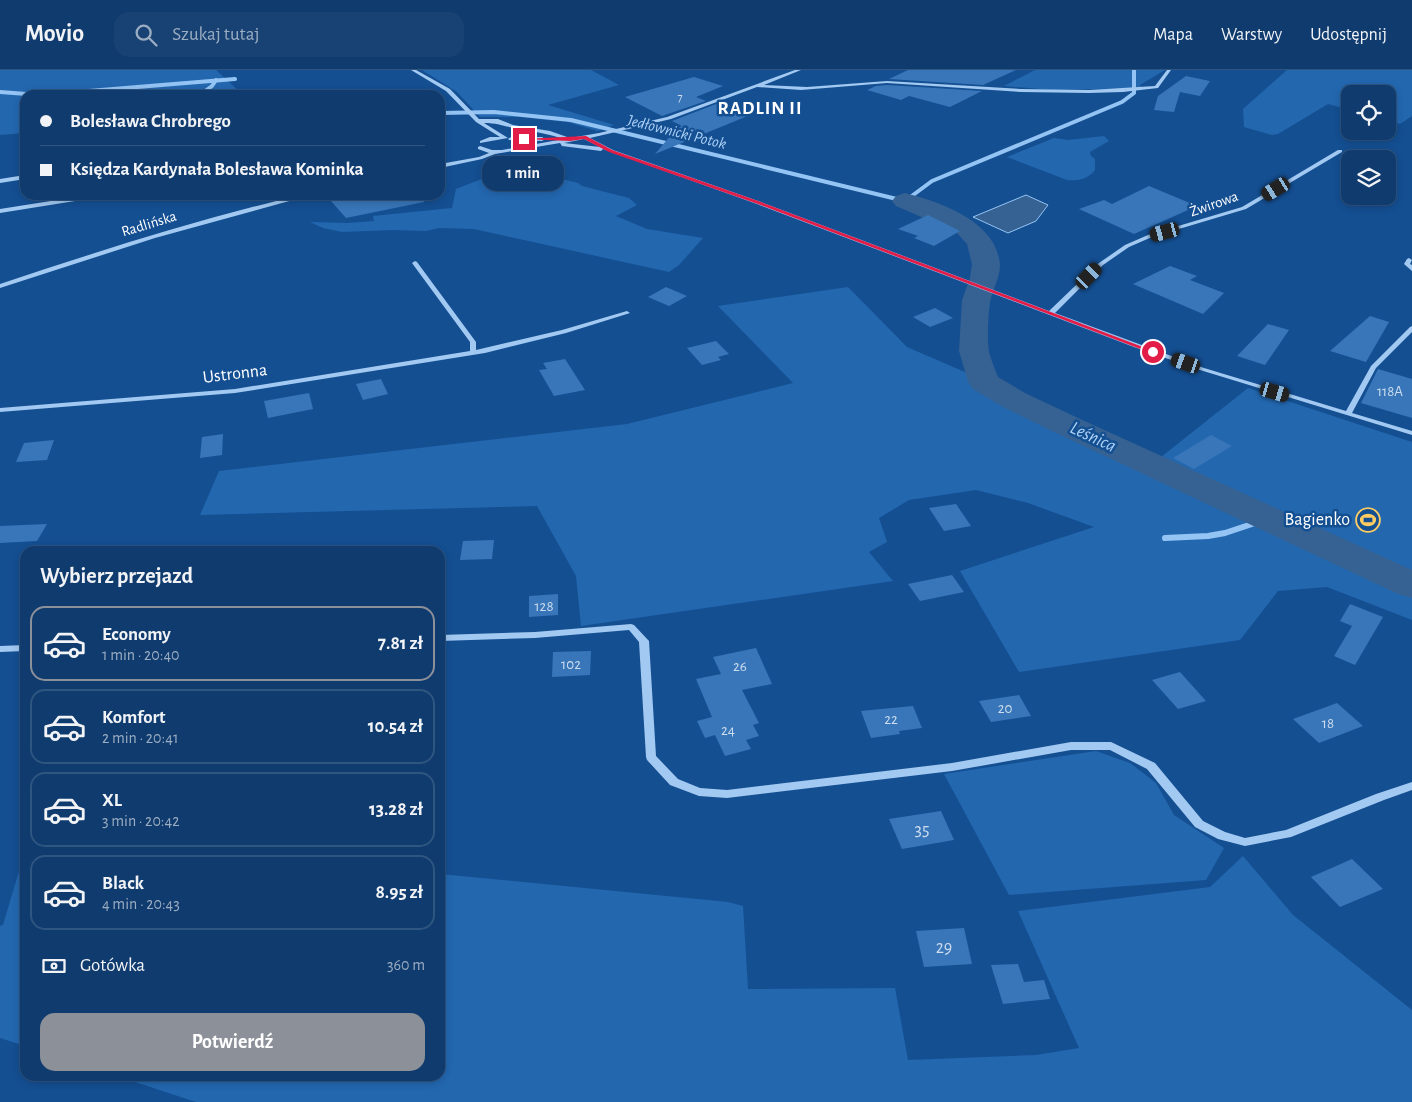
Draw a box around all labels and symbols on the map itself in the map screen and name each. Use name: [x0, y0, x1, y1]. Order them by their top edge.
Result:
house number: 7: [677, 91, 683, 103]
district label: RADLIN II: [717, 99, 803, 118]
water label: Jedłownicki Potok: [625, 112, 728, 152]
route end: [513, 128, 535, 150]
callout: 1 min: [483, 156, 565, 192]
car: [1259, 175, 1292, 203]
street label: Żwirowa: [1187, 187, 1240, 219]
street label: Radlińska: [120, 209, 178, 239]
car: [1148, 221, 1181, 243]
car: [1073, 260, 1104, 292]
route start: [1142, 341, 1164, 363]
car: [1169, 351, 1202, 375]
street label: Ustronna: [202, 361, 268, 387]
car: [1258, 381, 1291, 403]
house number: 118A: [1377, 384, 1403, 399]
water label: Leśnica: [1067, 418, 1119, 456]
sports icon: Bagienko: [1355, 507, 1381, 533]
place label: Bagienko: [1285, 511, 1350, 529]
house number: 128: [534, 599, 554, 614]
house number: 102: [561, 657, 581, 672]
house number: 26: [733, 659, 747, 674]
house number: 20: [998, 701, 1012, 716]
house number: 22: [884, 712, 898, 727]
house number: 18: [1322, 716, 1334, 731]
house number: 24: [721, 723, 735, 738]
house number: 35: [915, 821, 929, 839]
house number: 29: [936, 939, 952, 957]

